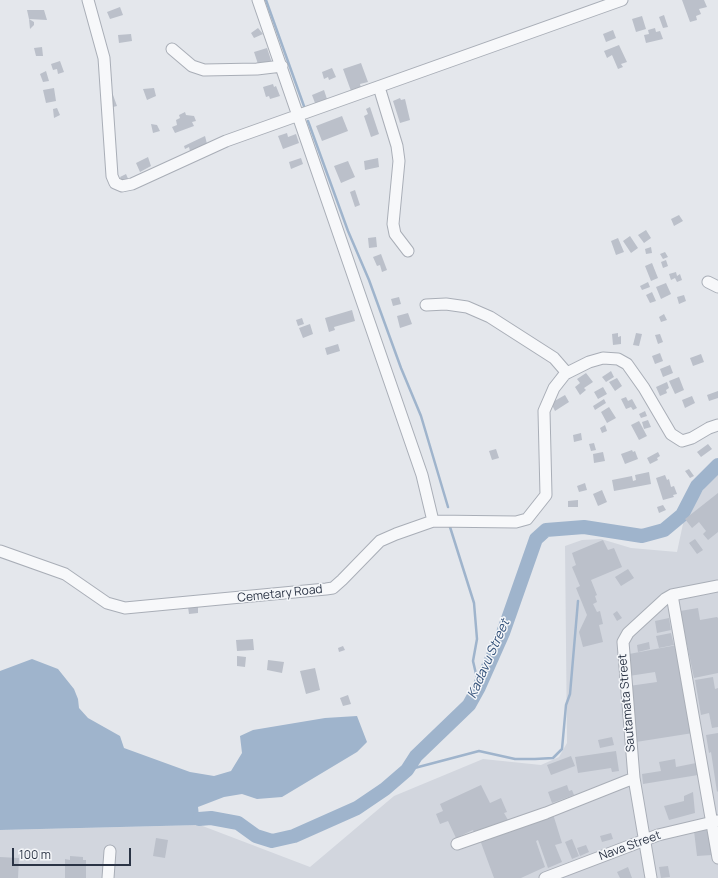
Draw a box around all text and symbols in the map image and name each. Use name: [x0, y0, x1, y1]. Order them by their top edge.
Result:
street label: Cemetary Road: [237, 582, 323, 606]
water label: Kadavu Street: [465, 617, 513, 701]
street label: Sautamata Street: [616, 653, 638, 753]
street label: Nava Street: [597, 828, 663, 864]
scale bar: [14, 840, 133, 866]
text: 100 m: [19, 846, 51, 863]

